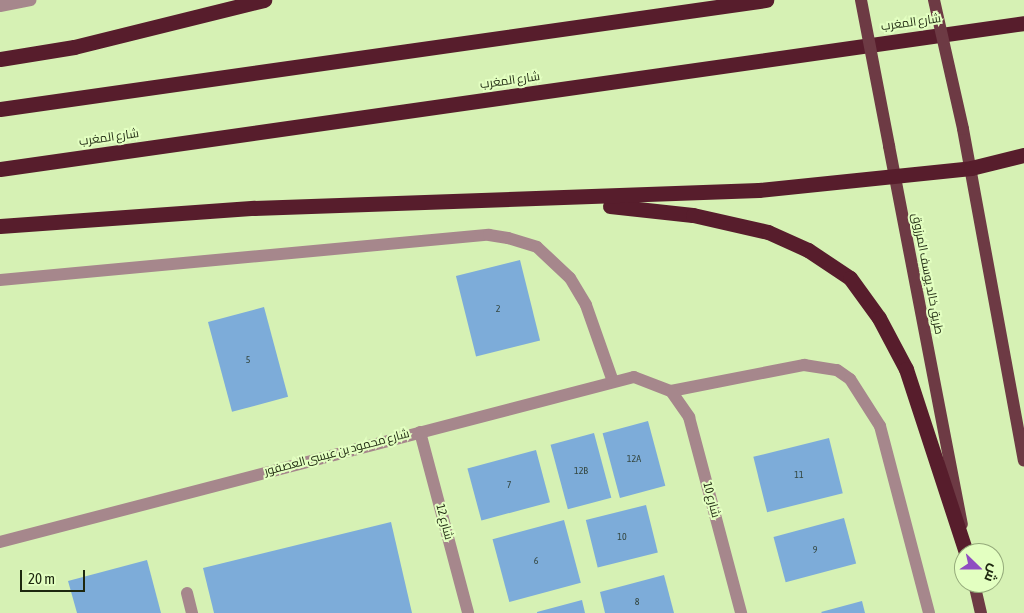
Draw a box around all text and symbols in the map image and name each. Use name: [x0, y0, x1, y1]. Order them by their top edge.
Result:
street label: شارع المغرب: [880, 12, 942, 34]
street label: شارع المغرب: [479, 70, 541, 92]
street label: شارع المغرب: [78, 127, 140, 149]
street label: طريق خالد يوسف المرزوق: [908, 212, 946, 336]
house number: 2: [496, 303, 500, 315]
house number: 5: [246, 354, 250, 366]
street label: شارع محمود بن عيسى العصفور: [263, 427, 411, 479]
house number: 12A: [627, 453, 641, 465]
house number: 12B: [574, 465, 588, 477]
house number: 11: [794, 469, 804, 481]
house number: 7: [507, 479, 511, 491]
street label: شارع 10: [699, 481, 723, 519]
street label: شارع 12: [432, 503, 456, 541]
house number: 10: [617, 531, 627, 543]
north arrow: [954, 543, 1004, 593]
house number: 9: [813, 544, 817, 556]
house number: 6: [534, 555, 538, 567]
scale bar: [22, 560, 88, 592]
text: ش: [981, 562, 1003, 585]
text: 20 m: [28, 570, 55, 587]
house number: 8: [635, 596, 639, 608]

